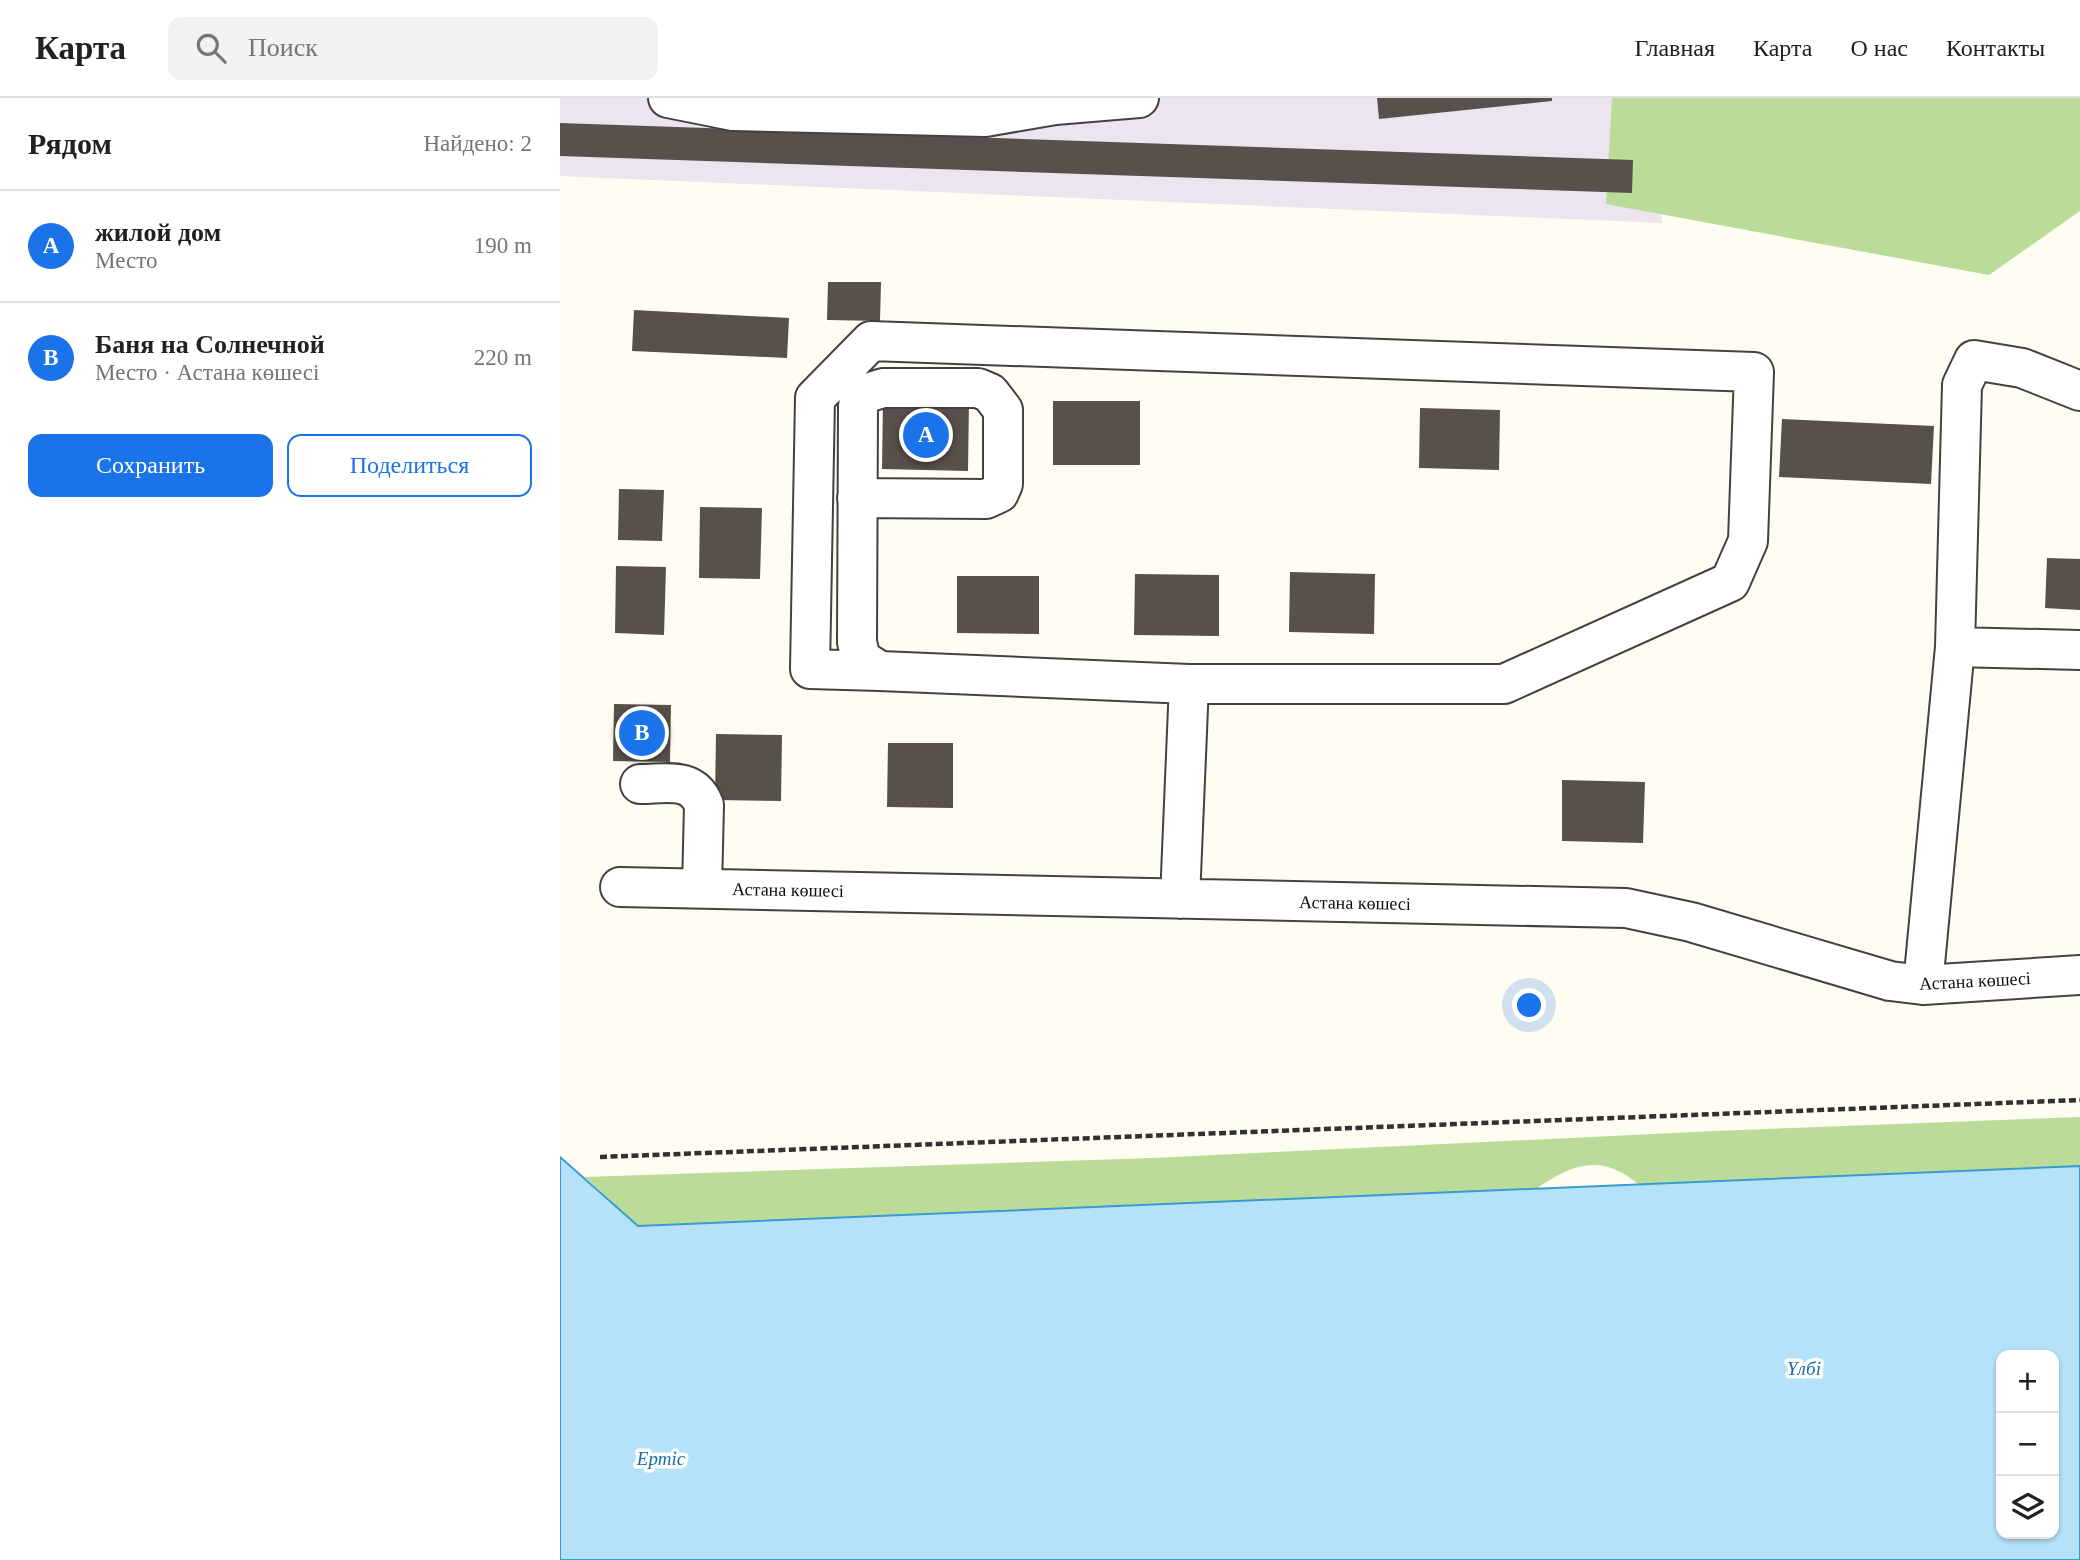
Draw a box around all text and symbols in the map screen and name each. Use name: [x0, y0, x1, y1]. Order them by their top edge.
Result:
search box: [168, 17, 658, 80]
icon: search: [192, 29, 230, 67]
text: Карта: [35, 30, 126, 66]
text: Поиск: [248, 33, 318, 62]
text: Главная: [1634, 35, 1715, 61]
text: Карта: [1753, 35, 1812, 61]
text: О нас: [1850, 35, 1908, 61]
text: Контакты: [1946, 35, 2045, 61]
text: Рядом: [28, 127, 112, 160]
text: Найдено: 2: [424, 131, 532, 156]
text: жилой дом: [95, 218, 221, 247]
text: A: [43, 233, 59, 258]
text: 190 m: [474, 233, 532, 258]
text: Место: [95, 248, 157, 273]
text: Баня на Солнечной: [95, 330, 325, 359]
text: B: [43, 345, 59, 370]
text: 220 m: [474, 345, 532, 370]
text: Место · Астана көшесі: [95, 360, 319, 385]
pin: A: [903, 409, 949, 461]
button: Сохранить: [28, 434, 273, 497]
button: Поделиться: [287, 434, 532, 497]
pin: B: [619, 707, 665, 759]
street label: Астана көшесі: [732, 879, 844, 901]
street label: Астана көшесі: [1299, 892, 1411, 914]
street label: Астана көшесі: [1919, 968, 2031, 994]
your location: [1512, 988, 1546, 1022]
map controls: [1996, 1350, 2059, 1539]
button: +: [1996, 1350, 2059, 1413]
water label: Үлбі: [1787, 1358, 1821, 1379]
button: −: [1996, 1413, 2059, 1476]
water label: Ертіс: [636, 1448, 686, 1469]
button: layers: [1996, 1476, 2059, 1539]

